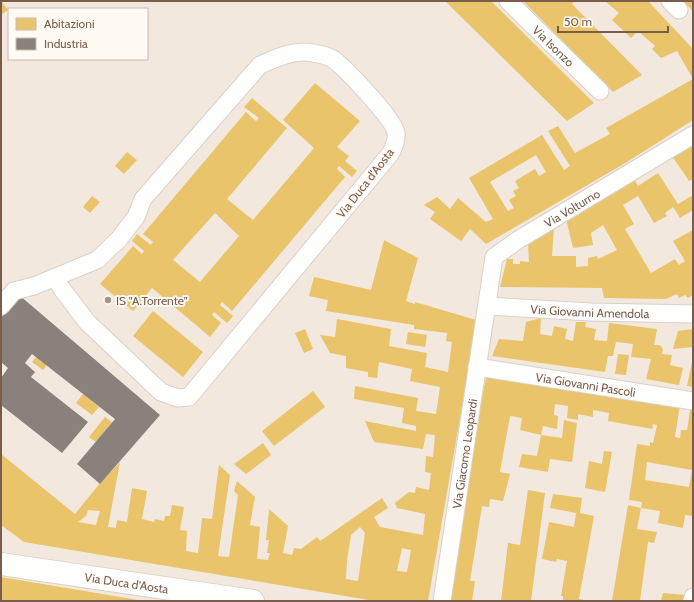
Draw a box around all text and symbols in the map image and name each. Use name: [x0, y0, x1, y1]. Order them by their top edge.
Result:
legend: [8, 8, 148, 60]
scale bar: [558, 8, 668, 34]
text: 50 m: [564, 14, 592, 29]
text: Abitazioni: [44, 16, 94, 31]
street label: Via Isonzo: [530, 22, 578, 70]
text: Industria: [44, 36, 88, 51]
street label: Via Duca d'Aosta: [333, 145, 397, 221]
street label: Via Volturno: [541, 185, 603, 230]
place label: IS "A.Torrente": [116, 293, 188, 308]
marker: IS "A.Torrente": [103, 295, 113, 305]
street label: Via Giovanni Amendola: [530, 301, 650, 321]
street label: Via Giovanni Pascoli: [535, 369, 637, 399]
street label: Via Giacomo Leopardi: [449, 398, 480, 510]
street label: Via Duca d'Aosta: [84, 569, 170, 596]

